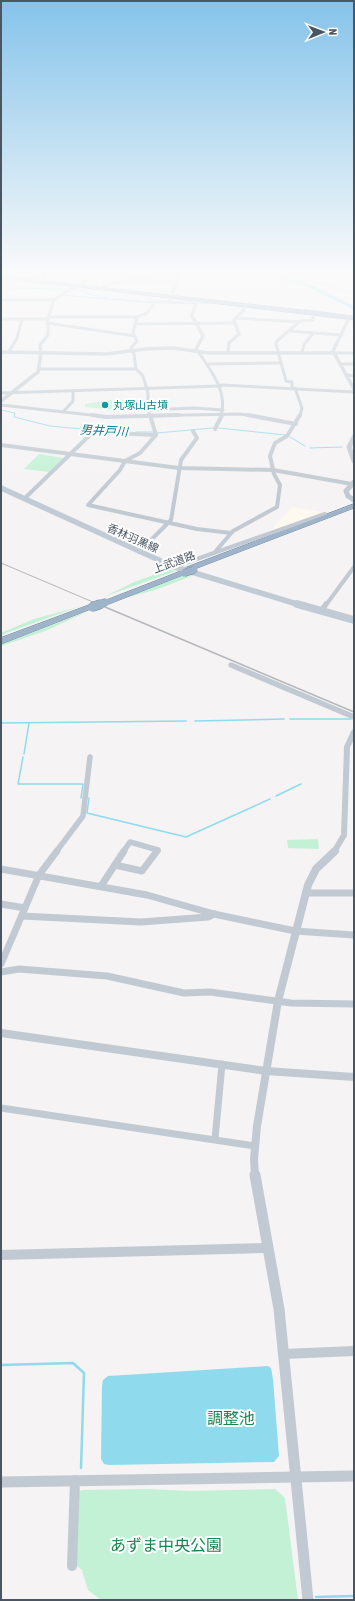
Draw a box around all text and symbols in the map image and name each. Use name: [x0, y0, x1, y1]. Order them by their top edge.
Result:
north arrow: [303, 12, 343, 52]
text: N: [327, 28, 339, 35]
place label: 丸塚山古墳: [113, 399, 168, 411]
marker: 丸塚山古墳: [100, 400, 110, 410]
water label: 男井戸川: [80, 423, 130, 439]
street label: 香林羽黒線: [105, 521, 161, 555]
street label: 上武道路: [151, 549, 197, 575]
park label: 調整池: [207, 1409, 255, 1427]
park label: あずま中央公園: [110, 1536, 222, 1554]

